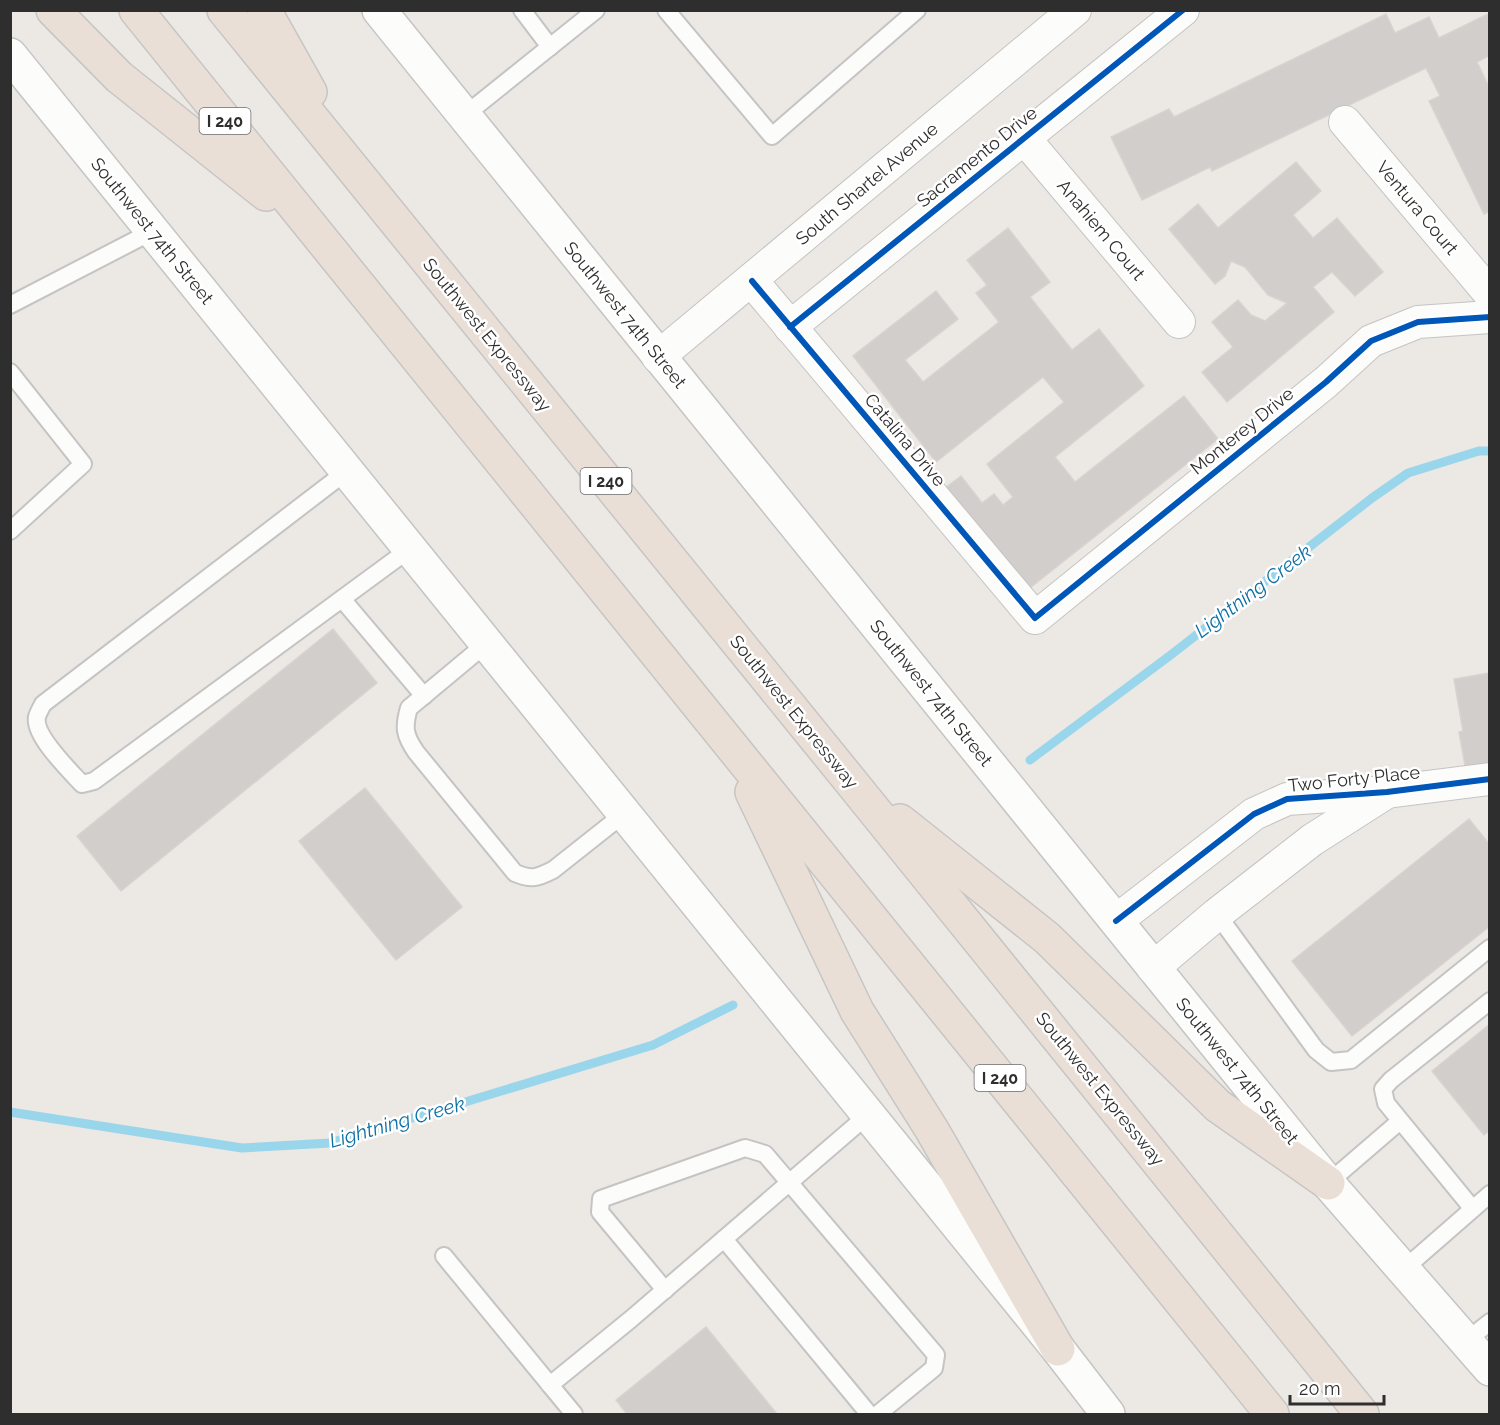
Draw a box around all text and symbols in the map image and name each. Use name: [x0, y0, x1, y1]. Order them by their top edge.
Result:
street label: Sacramento Drive: [912, 102, 1041, 211]
road number: I 240: [200, 108, 250, 134]
street label: South Shartel Avenue: [791, 118, 942, 249]
street label: Southwest 74th Street: [87, 153, 218, 308]
street label: Ventura Court: [1372, 157, 1463, 259]
street label: Anahiem Court: [1053, 175, 1150, 284]
street label: Southwest 74th Street: [560, 237, 691, 392]
street label: Southwest Expressway: [419, 254, 556, 416]
street label: Monterey Drive: [1186, 382, 1298, 479]
street label: Catalina Drive: [861, 389, 951, 491]
road number: I 240: [580, 468, 632, 494]
water label: Lightning Creek: [1190, 539, 1316, 643]
street label: Southwest 74th Street: [866, 615, 997, 770]
street label: Southwest Expressway: [726, 631, 863, 793]
street label: Two Forty Place: [1287, 761, 1421, 796]
street label: Southwest 74th Street: [1172, 993, 1303, 1148]
street label: Southwest Expressway: [1032, 1008, 1169, 1170]
road number: I 240: [974, 1065, 1026, 1091]
water label: Lightning Creek: [326, 1091, 468, 1153]
scale bar: [1290, 1368, 1384, 1406]
text: 20 m: [1299, 1378, 1341, 1399]

